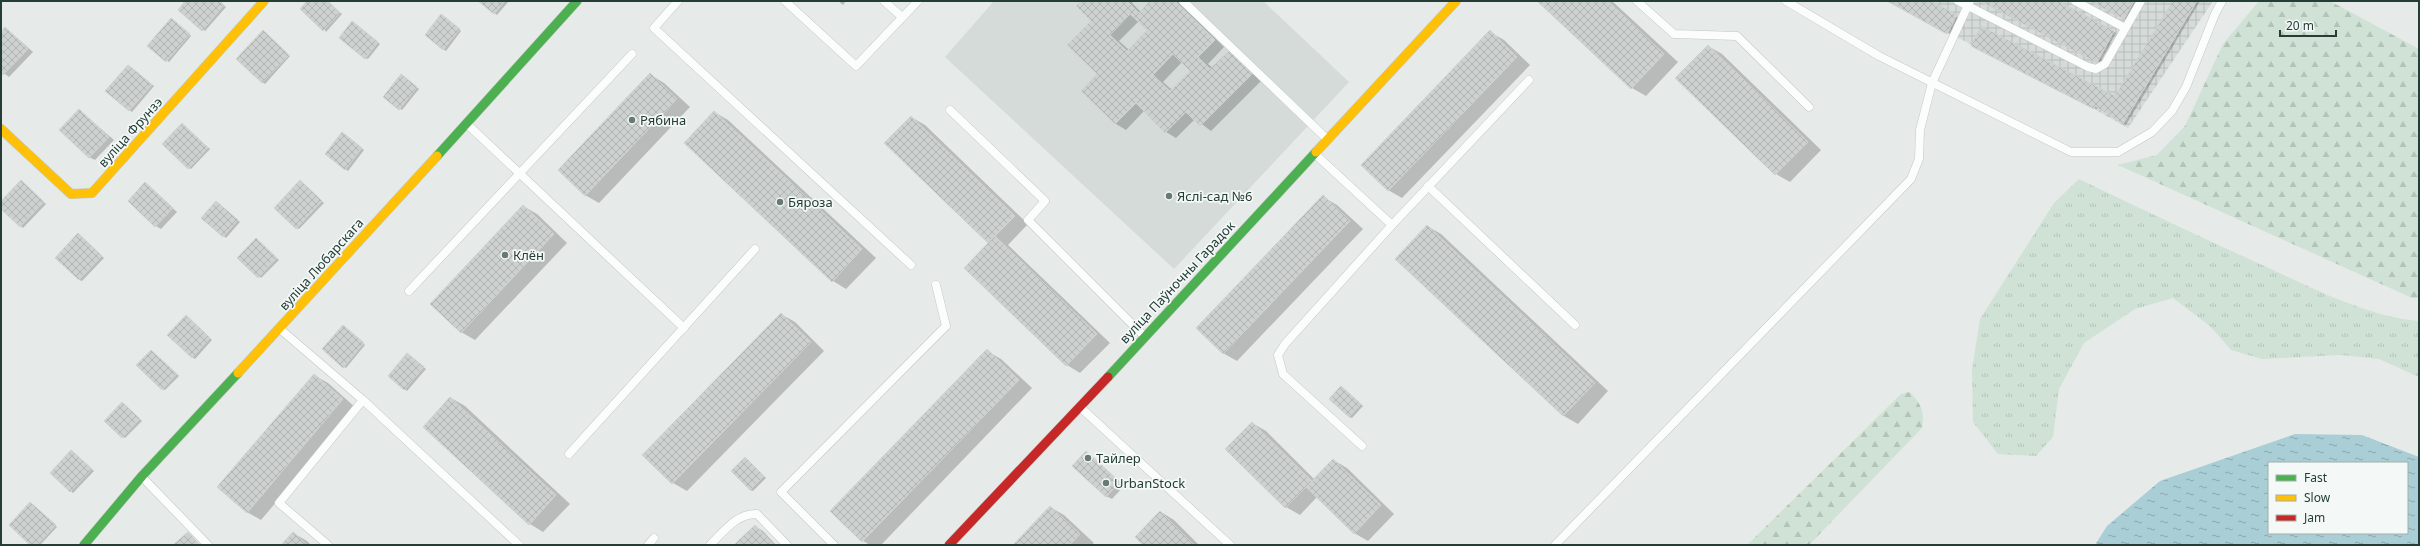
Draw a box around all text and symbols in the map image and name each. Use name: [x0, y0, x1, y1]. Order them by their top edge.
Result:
scale bar: [2280, 12, 2336, 38]
text: 20 m: [2286, 17, 2314, 34]
street label: вуліца Фрунзэ: [94, 93, 166, 171]
place label: Рябина: [640, 111, 686, 129]
marker: Рябина: [627, 115, 637, 125]
place label: Яслі-сад №6: [1177, 187, 1252, 205]
marker: Яслі-сад №6: [1164, 191, 1174, 201]
place label: Бяроза: [788, 193, 833, 211]
marker: Бяроза: [775, 197, 785, 207]
street label: вуліца Любарскага: [275, 214, 367, 314]
street label: вуліца Паўночны Гарадок: [1115, 217, 1239, 347]
place label: Клён: [513, 246, 544, 264]
marker: Клён: [500, 250, 510, 260]
place label: Тайлер: [1096, 449, 1141, 467]
marker: Тайлер: [1083, 453, 1093, 463]
legend: [2268, 462, 2408, 534]
text: Fast: [2304, 469, 2328, 486]
place label: UrbanStock: [1114, 474, 1185, 492]
marker: UrbanStock: [1101, 478, 1111, 488]
text: Slow: [2304, 489, 2331, 506]
text: Jam: [2303, 509, 2325, 526]

